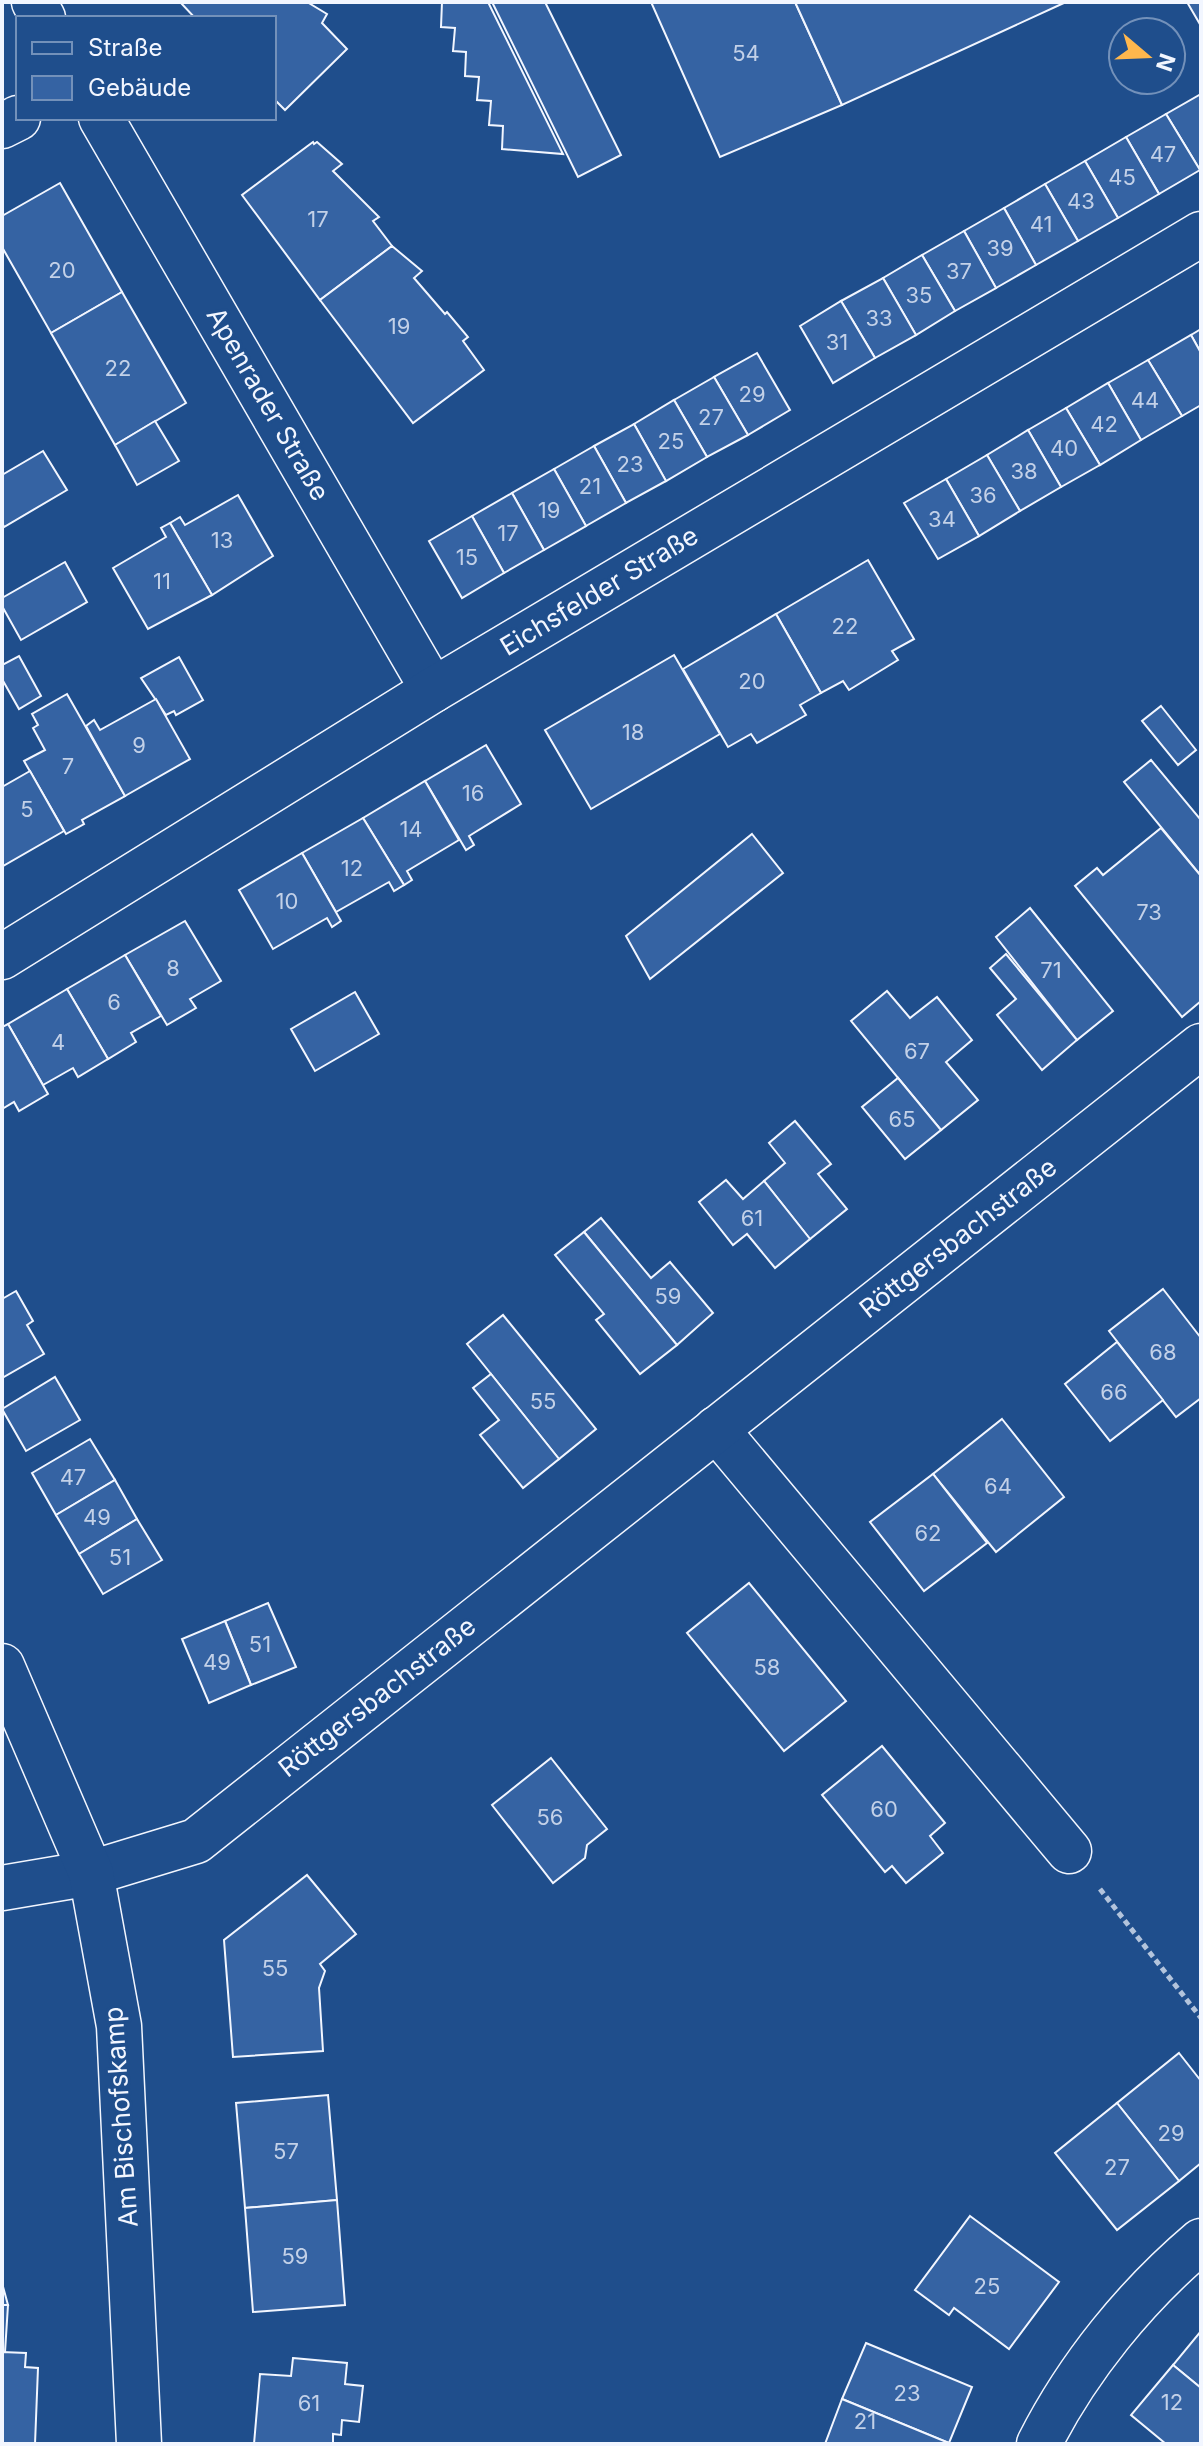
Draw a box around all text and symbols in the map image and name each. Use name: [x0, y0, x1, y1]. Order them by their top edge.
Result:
legend: [16, 16, 276, 120]
north arrow: [1107, 16, 1187, 96]
text: Straße: [88, 33, 163, 62]
house number: 54: [732, 40, 760, 66]
text: N: [1151, 50, 1181, 75]
text: Gebäude: [88, 73, 191, 102]
house number: 47: [1150, 141, 1176, 167]
house number: 45: [1108, 164, 1136, 190]
house number: 43: [1067, 188, 1095, 214]
house number: 17: [307, 206, 329, 232]
house number: 41: [1030, 211, 1052, 237]
house number: 39: [986, 235, 1014, 261]
house number: 20: [48, 257, 76, 283]
house number: 37: [946, 258, 972, 284]
house number: 35: [906, 282, 932, 308]
street label: Apenrader Straße: [201, 302, 336, 506]
house number: 33: [865, 305, 893, 331]
house number: 19: [388, 313, 410, 339]
house number: 31: [826, 329, 848, 355]
house number: 22: [105, 355, 131, 381]
house number: 29: [738, 381, 766, 407]
house number: 44: [1131, 387, 1159, 413]
house number: 27: [698, 404, 724, 430]
house number: 42: [1090, 411, 1118, 437]
house number: 25: [658, 428, 684, 454]
house number: 40: [1050, 435, 1078, 461]
house number: 23: [616, 451, 644, 477]
house number: 38: [1010, 458, 1038, 484]
house number: 21: [579, 473, 601, 499]
house number: 36: [969, 482, 997, 508]
house number: 19: [538, 497, 560, 523]
house number: 34: [928, 506, 956, 532]
street label: Eichsfelder Straße: [494, 519, 703, 662]
house number: 17: [497, 520, 519, 546]
house number: 13: [211, 527, 233, 553]
house number: 15: [456, 544, 478, 570]
house number: 11: [153, 568, 171, 594]
house number: 22: [832, 613, 858, 639]
house number: 20: [738, 668, 766, 694]
house number: 18: [622, 719, 644, 745]
house number: 9: [132, 732, 146, 758]
house number: 7: [62, 753, 74, 779]
house number: 16: [462, 780, 484, 806]
house number: 5: [20, 796, 34, 822]
house number: 14: [399, 816, 423, 842]
house number: 12: [341, 855, 363, 881]
house number: 10: [276, 888, 298, 914]
house number: 73: [1136, 899, 1162, 925]
house number: 8: [166, 955, 180, 981]
house number: 71: [1040, 957, 1062, 983]
house number: 6: [107, 989, 121, 1015]
house number: 4: [51, 1029, 65, 1055]
house number: 67: [904, 1038, 930, 1064]
house number: 65: [888, 1106, 916, 1132]
street label: Röttgersbachstraße: [853, 1151, 1062, 1324]
house number: 61: [741, 1205, 763, 1231]
house number: 59: [654, 1283, 682, 1309]
house number: 68: [1149, 1339, 1177, 1365]
house number: 66: [1100, 1379, 1128, 1405]
house number: 55: [530, 1388, 556, 1414]
house number: 47: [60, 1464, 86, 1490]
house number: 64: [984, 1473, 1012, 1499]
house number: 49: [83, 1504, 111, 1530]
house number: 62: [914, 1520, 942, 1546]
house number: 51: [109, 1544, 131, 1570]
street label: Röttgersbachstraße: [272, 1610, 481, 1783]
house number: 51: [249, 1631, 271, 1657]
house number: 49: [203, 1649, 231, 1675]
house number: 58: [754, 1654, 780, 1680]
house number: 60: [870, 1796, 898, 1822]
house number: 56: [536, 1804, 564, 1830]
house number: 55: [262, 1955, 288, 1981]
street label: Am Bischofskamp: [97, 2006, 144, 2228]
house number: 29: [1157, 2120, 1185, 2146]
house number: 57: [273, 2138, 299, 2164]
house number: 27: [1104, 2154, 1130, 2180]
house number: 59: [281, 2243, 309, 2269]
house number: 25: [974, 2273, 1000, 2299]
house number: 23: [893, 2380, 921, 2406]
house number: 12: [1161, 2389, 1183, 2415]
house number: 61: [298, 2390, 320, 2416]
house number: 21: [854, 2408, 876, 2434]

